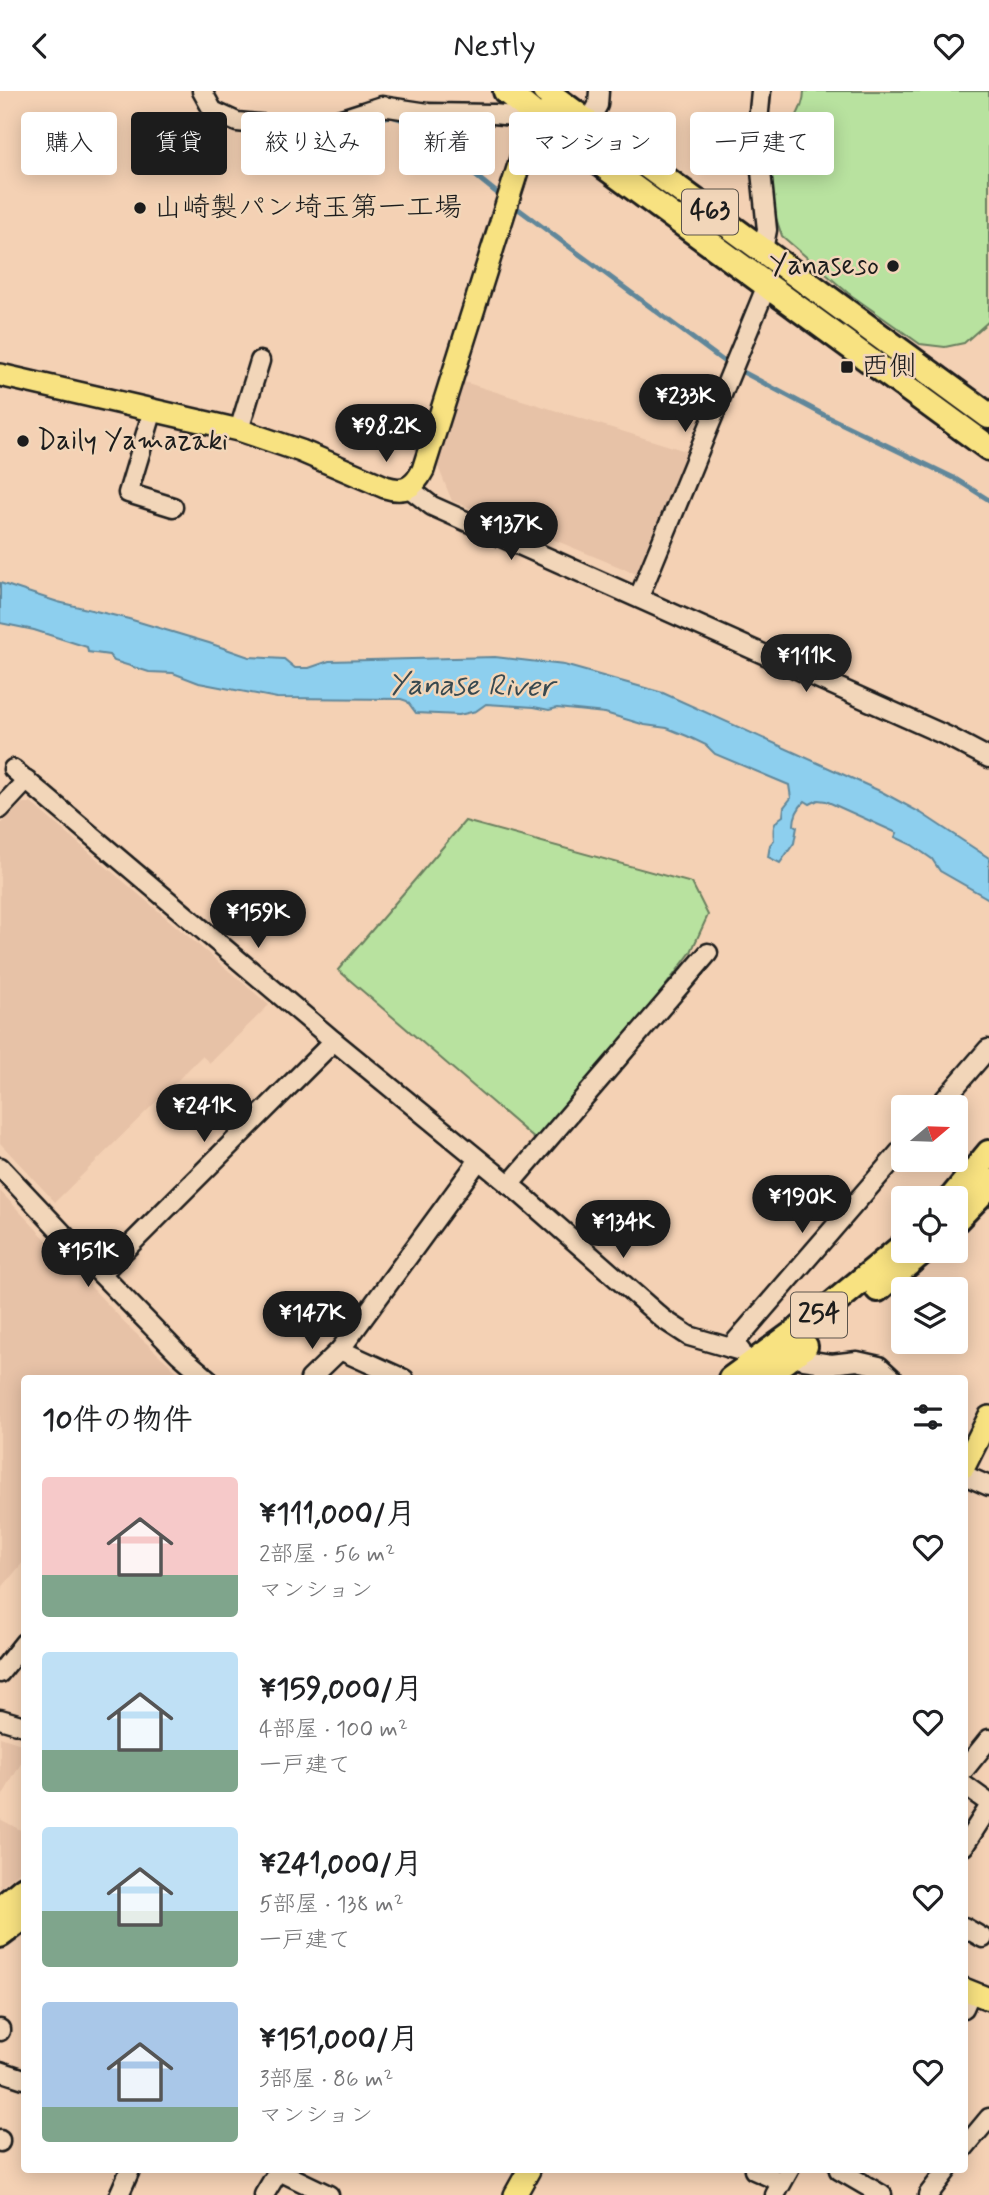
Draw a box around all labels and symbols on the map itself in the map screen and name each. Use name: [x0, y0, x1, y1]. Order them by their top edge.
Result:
road number: 463: [682, 189, 738, 235]
place label: 山崎製パン埼玉第一工場: [154, 190, 462, 227]
marker: 山崎製パン埼玉第一工場: [132, 200, 148, 216]
place label: Yanaseso: [769, 248, 879, 285]
marker: Yanaseso: [885, 258, 901, 274]
place label: 西側: [861, 349, 917, 386]
marker: 西側: [839, 359, 855, 375]
pin: ¥233K: [636, 375, 734, 434]
pin: ¥98.2K: [329, 405, 443, 464]
place label: Daily Yamazaki: [37, 423, 228, 460]
marker: Daily Yamazaki: [15, 433, 31, 449]
pin: ¥137K: [462, 503, 560, 562]
pin: ¥111K: [757, 635, 855, 694]
water label: Yanase River: [388, 665, 558, 707]
pin: ¥159K: [209, 891, 307, 950]
pin: ¥241K: [155, 1084, 253, 1144]
north arrow: [891, 1095, 968, 1173]
pin: ¥190K: [753, 1175, 851, 1235]
pin: ¥134K: [574, 1201, 672, 1260]
pin: ¥151K: [39, 1229, 137, 1289]
pin: ¥147K: [263, 1291, 361, 1351]
road number: 254: [791, 1293, 847, 1337]

